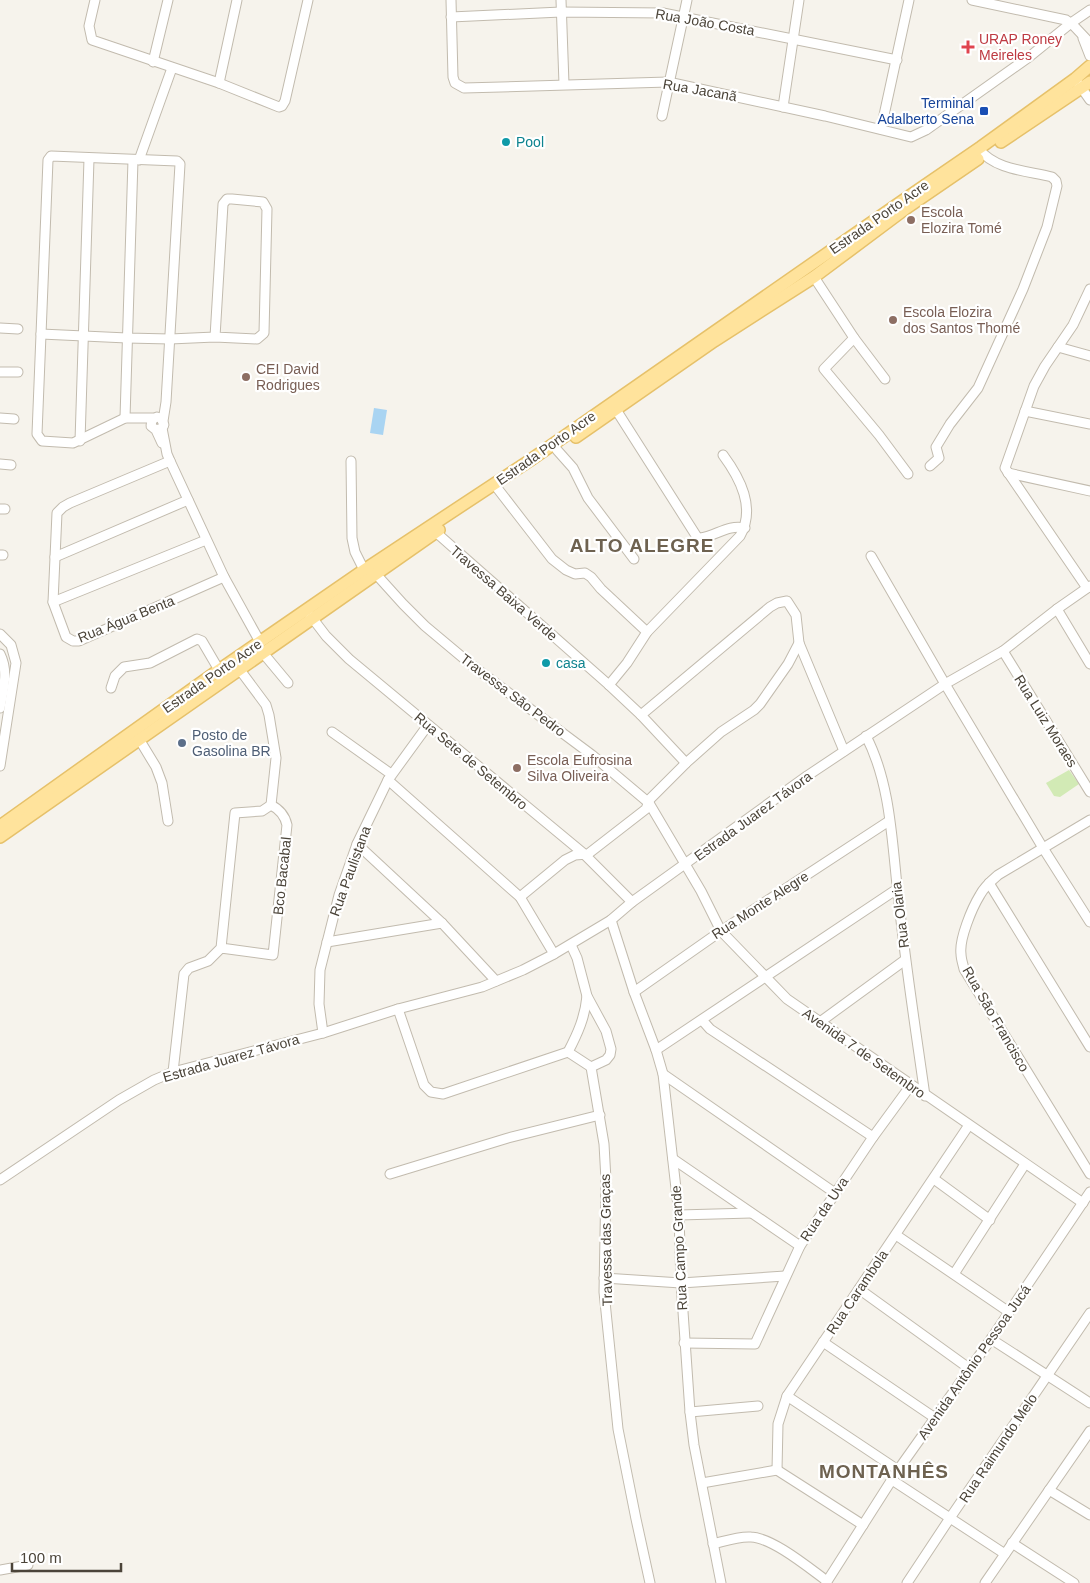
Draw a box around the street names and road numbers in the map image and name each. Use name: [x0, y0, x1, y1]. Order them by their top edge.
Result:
street label: Rua João Costa: [654, 5, 756, 39]
street label: Rua Jacanã: [662, 76, 738, 104]
street label: Estrada Porto Acre: [826, 177, 932, 257]
street label: Estrada Porto Acre: [493, 408, 599, 488]
street label: Travessa Baixa Verde: [447, 542, 561, 644]
street label: Rua Água Benta: [75, 592, 177, 646]
street label: Estrada Porto Acre: [159, 636, 265, 716]
street label: Travessa São Pedro: [457, 650, 569, 740]
street label: Rua Luiz Moraes: [1011, 672, 1081, 770]
street label: Rua Sete de Setembro: [411, 709, 531, 813]
street label: Estrada Juarez Távora: [691, 768, 815, 864]
street label: Rua Paulistana: [326, 823, 374, 918]
street label: Bco Bacabal: [270, 836, 294, 916]
street label: Rua Monte Alegre: [709, 868, 812, 942]
street label: Rua Olaria: [888, 881, 912, 949]
street label: Rua São Francisco: [959, 963, 1033, 1075]
street label: Avenida 7 de Setembro: [800, 1005, 929, 1102]
street label: Estrada Juarez Távora: [161, 1031, 301, 1085]
street label: Travessa das Graças: [597, 1174, 615, 1306]
street label: Rua da Uva: [797, 1174, 851, 1244]
street label: Rua Campo Grande: [668, 1185, 690, 1311]
street label: Rua Carambola: [823, 1247, 891, 1337]
street label: Avenida Antônio Pessoa Jucá: [914, 1281, 1034, 1442]
street label: Rua Raimundo Melo: [956, 1390, 1040, 1505]

